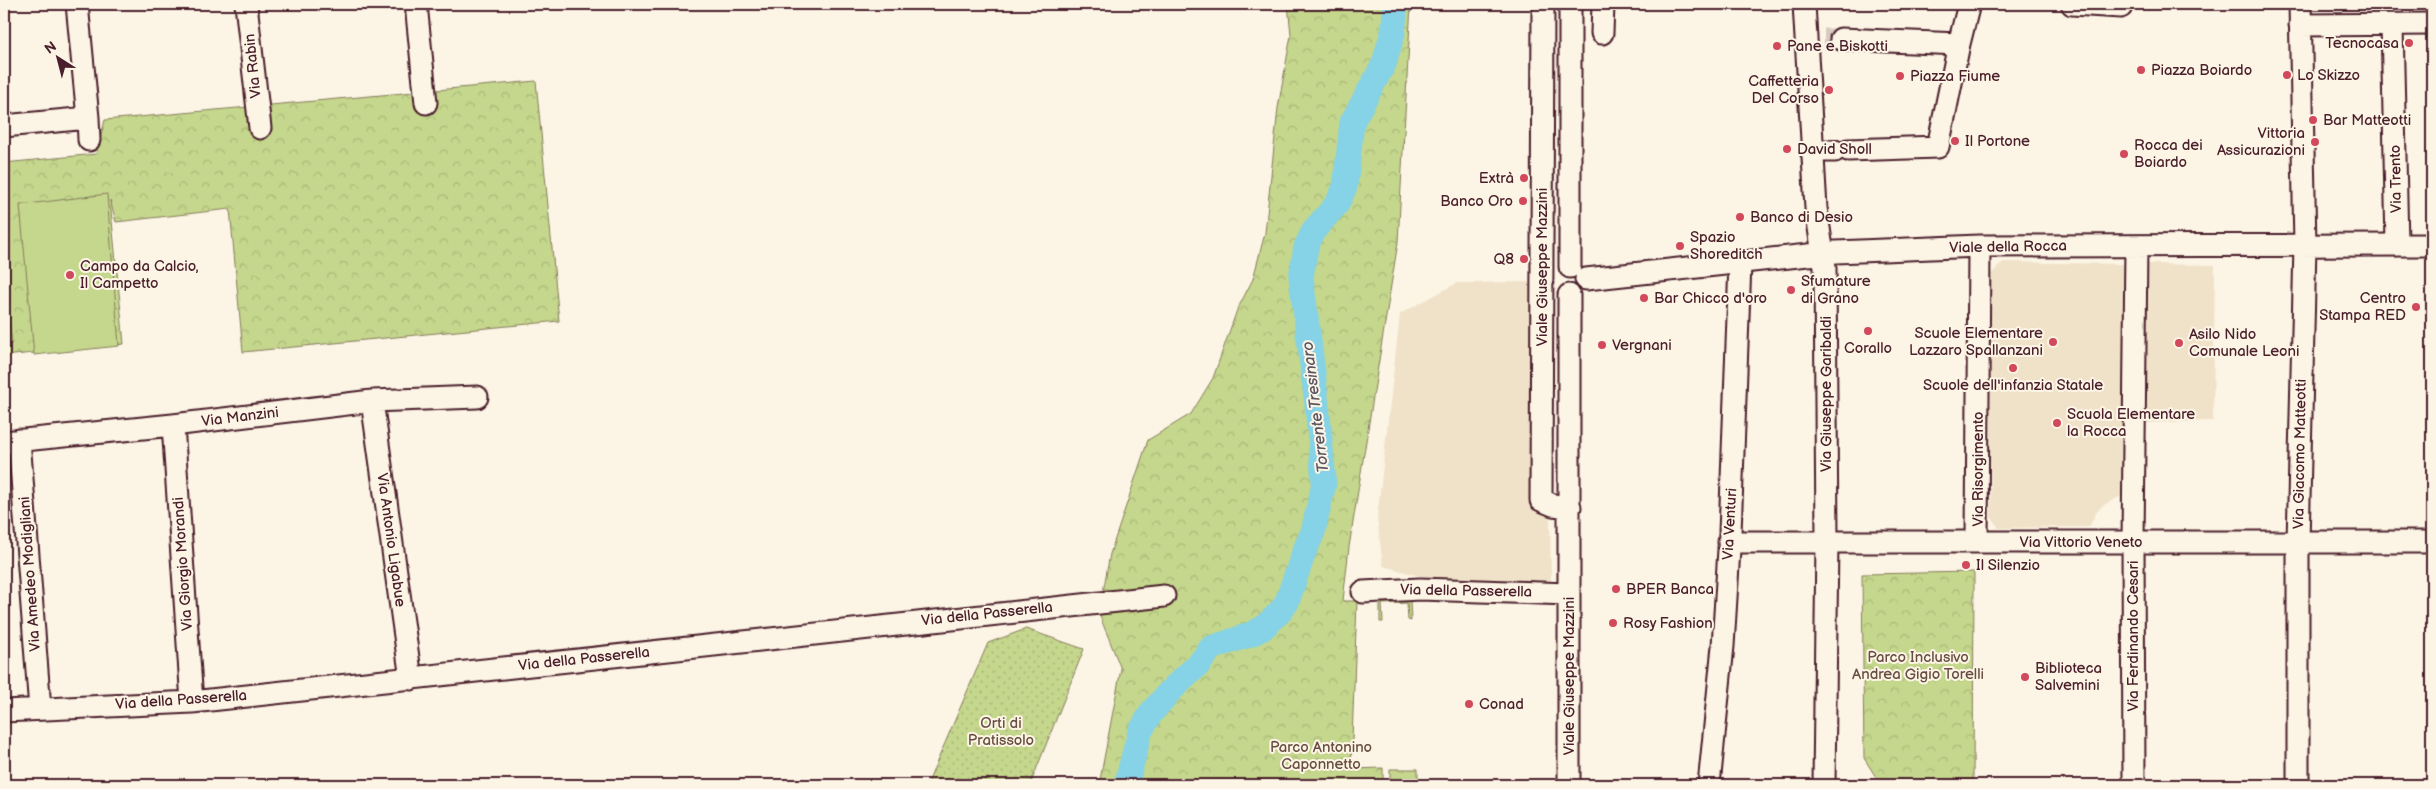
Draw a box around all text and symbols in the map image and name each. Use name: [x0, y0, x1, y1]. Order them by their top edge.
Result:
north arrow: [32, 32, 82, 82]
street label: Via Rabin: [240, 33, 266, 99]
place label: Tecnocasa: [2325, 34, 2399, 53]
place label: Pane e Biskotti: [1787, 37, 1888, 56]
marker: Tecnocasa: [2403, 37, 2415, 49]
text: N: [41, 38, 60, 58]
marker: Pane e Biskotti: [1771, 40, 1783, 52]
place label: Piazza Boiardo: [2151, 61, 2252, 80]
marker: Piazza Boiardo: [2135, 64, 2147, 76]
place label: Lo Skizzo: [2297, 66, 2360, 85]
place label: Piazza Fiume: [1910, 67, 2000, 86]
marker: Lo Skizzo: [2281, 69, 2293, 81]
marker: Piazza Fiume: [1894, 70, 1906, 82]
place label: Caffetteria Del Corso: [1748, 72, 1819, 108]
marker: Caffetteria Del Corso: [1823, 84, 1835, 96]
place label: Bar Matteotti: [2323, 111, 2411, 130]
marker: Bar Matteotti: [2307, 114, 2319, 126]
place label: Vittoria Assicurazioni: [2217, 124, 2305, 160]
place label: Il Portone: [1965, 132, 2030, 151]
marker: Il Portone: [1949, 135, 1961, 147]
place label: Rocca dei Boiardo: [2134, 136, 2203, 172]
marker: Vittoria Assicurazioni: [2309, 136, 2321, 148]
place label: David Sholl: [1797, 140, 1872, 159]
marker: David Sholl: [1781, 143, 1793, 155]
street label: Via Trento: [2386, 145, 2406, 213]
marker: Rocca dei Boiardo: [2118, 148, 2130, 160]
place label: Extrà: [1479, 169, 1514, 188]
marker: Extrà: [1518, 172, 1530, 184]
street label: Viale Giuseppe Mazzini: [1533, 188, 1552, 346]
place label: Banco Oro: [1440, 192, 1513, 211]
marker: Banco Oro: [1517, 195, 1529, 207]
place label: Banco di Desio: [1750, 208, 1853, 227]
marker: Banco di Desio: [1734, 211, 1746, 223]
place label: Spazio Shoreditch: [1690, 228, 1762, 264]
street label: Viale della Rocca: [1949, 236, 2067, 258]
marker: Spazio Shoreditch: [1674, 240, 1686, 252]
place label: Q8: [1494, 250, 1514, 269]
marker: Q8: [1518, 253, 1530, 265]
place label: Campo da Calcio, Il Campetto: [80, 257, 199, 293]
marker: Campo da Calcio, Il Campetto: [64, 269, 76, 281]
place label: Sfumature di Grano: [1801, 272, 1871, 308]
marker: Sfumature di Grano: [1785, 284, 1797, 296]
place label: Bar Chicco d'oro: [1654, 289, 1767, 308]
place label: Centro Stampa RED: [2319, 289, 2406, 325]
marker: Bar Chicco d'oro: [1638, 292, 1650, 304]
marker: Centro Stampa RED: [2410, 301, 2422, 313]
street label: Via Giuseppe Garibaldi: [1817, 316, 1836, 472]
place label: Scuole Elementare Lazzaro Spallanzani: [1909, 324, 2043, 360]
marker: Corallo: [1862, 325, 1874, 337]
place label: Asilo Nido Comunale Leoni: [2189, 325, 2300, 361]
place label: Vergnani: [1612, 336, 1672, 355]
marker: Scuole Elementare Lazzaro Spallanzani: [2047, 336, 2059, 348]
marker: Asilo Nido Comunale Leoni: [2173, 337, 2185, 349]
marker: Vergnani: [1596, 339, 1608, 351]
place label: Corallo: [1844, 339, 1892, 358]
water label: Torrente Tresinaro: [1299, 340, 1333, 474]
marker: Scuole dell'infanzia Statale: [2007, 362, 2019, 374]
place label: Scuole dell'infanzia Statale: [1923, 376, 2103, 395]
street label: Via Giacomo Matteotti: [2289, 379, 2311, 529]
street label: Via Manzini: [200, 403, 280, 431]
place label: Scuola Elementare la Rocca: [2067, 405, 2195, 441]
street label: Via Risorgimento: [1969, 411, 1988, 527]
marker: Scuola Elementare la Rocca: [2051, 417, 2063, 429]
street label: Via Antonio Ligabue: [372, 472, 410, 608]
street label: Via Venturi: [1719, 487, 1741, 561]
street label: Via Amedeo Modigliani: [15, 496, 45, 652]
street label: Via Giorgio Morandi: [169, 496, 197, 632]
street label: Via Vittorio Veneto: [2019, 533, 2143, 552]
place label: Il Silenzio: [1976, 556, 2040, 575]
marker: Il Silenzio: [1960, 559, 1972, 571]
street label: Via Ferdinando Cesari: [2124, 561, 2143, 711]
street label: Via della Passerella: [1400, 580, 1532, 602]
place label: BPER Banca: [1626, 580, 1714, 599]
marker: BPER Banca: [1610, 583, 1622, 595]
street label: Viale Giuseppe Mazzini: [1560, 597, 1579, 755]
street label: Via della Passerella: [920, 598, 1054, 630]
place label: Rosy Fashion: [1623, 614, 1713, 633]
marker: Rosy Fashion: [1607, 617, 1619, 629]
street label: Via della Passerella: [517, 643, 651, 675]
park label: Parco Inclusivo Andrea Gigio Torelli: [1852, 648, 1984, 684]
place label: Biblioteca Salvemini: [2035, 659, 2102, 695]
marker: Biblioteca Salvemini: [2019, 671, 2031, 683]
street label: Via della Passerella: [114, 686, 248, 714]
place label: Conad: [1479, 695, 1524, 714]
marker: Conad: [1463, 698, 1475, 710]
park label: Orti di Pratissolo: [968, 714, 1034, 750]
park label: Parco Antonino Caponnetto: [1270, 738, 1372, 774]

